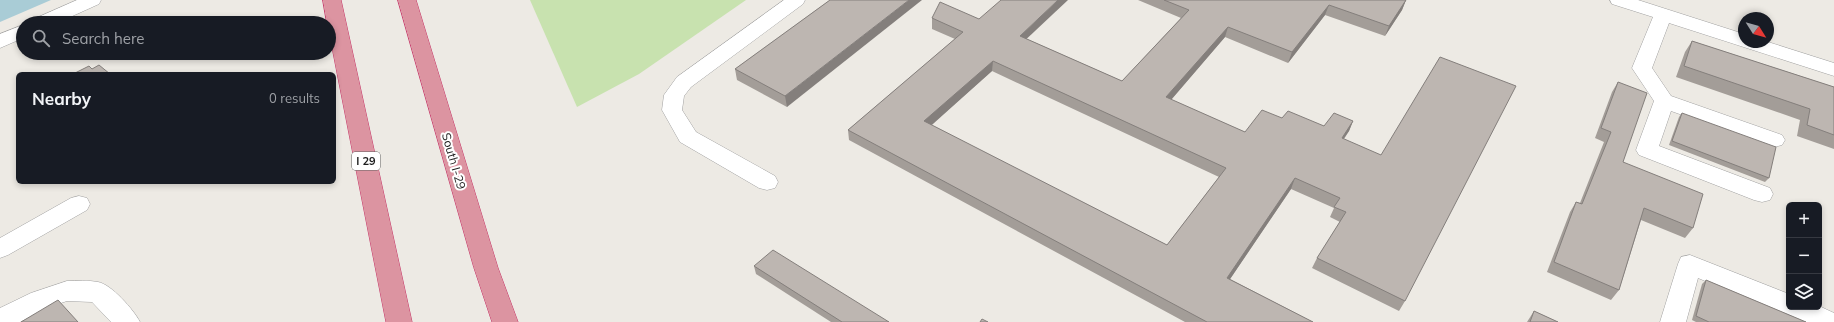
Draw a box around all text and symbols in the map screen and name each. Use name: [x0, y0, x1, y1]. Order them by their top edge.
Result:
north arrow: [1738, 12, 1774, 48]
search box: [16, 16, 336, 60]
icon: search: [30, 27, 52, 49]
text: Search here: [62, 29, 144, 48]
text: Nearby: [32, 88, 91, 109]
text: 0 results: [269, 90, 320, 106]
street label: South I-29: [439, 131, 469, 191]
road number: I 29: [352, 152, 380, 170]
map controls: [1786, 202, 1822, 310]
button: +: [1786, 202, 1822, 238]
button: −: [1786, 238, 1822, 274]
button: layers: [1786, 274, 1822, 310]

